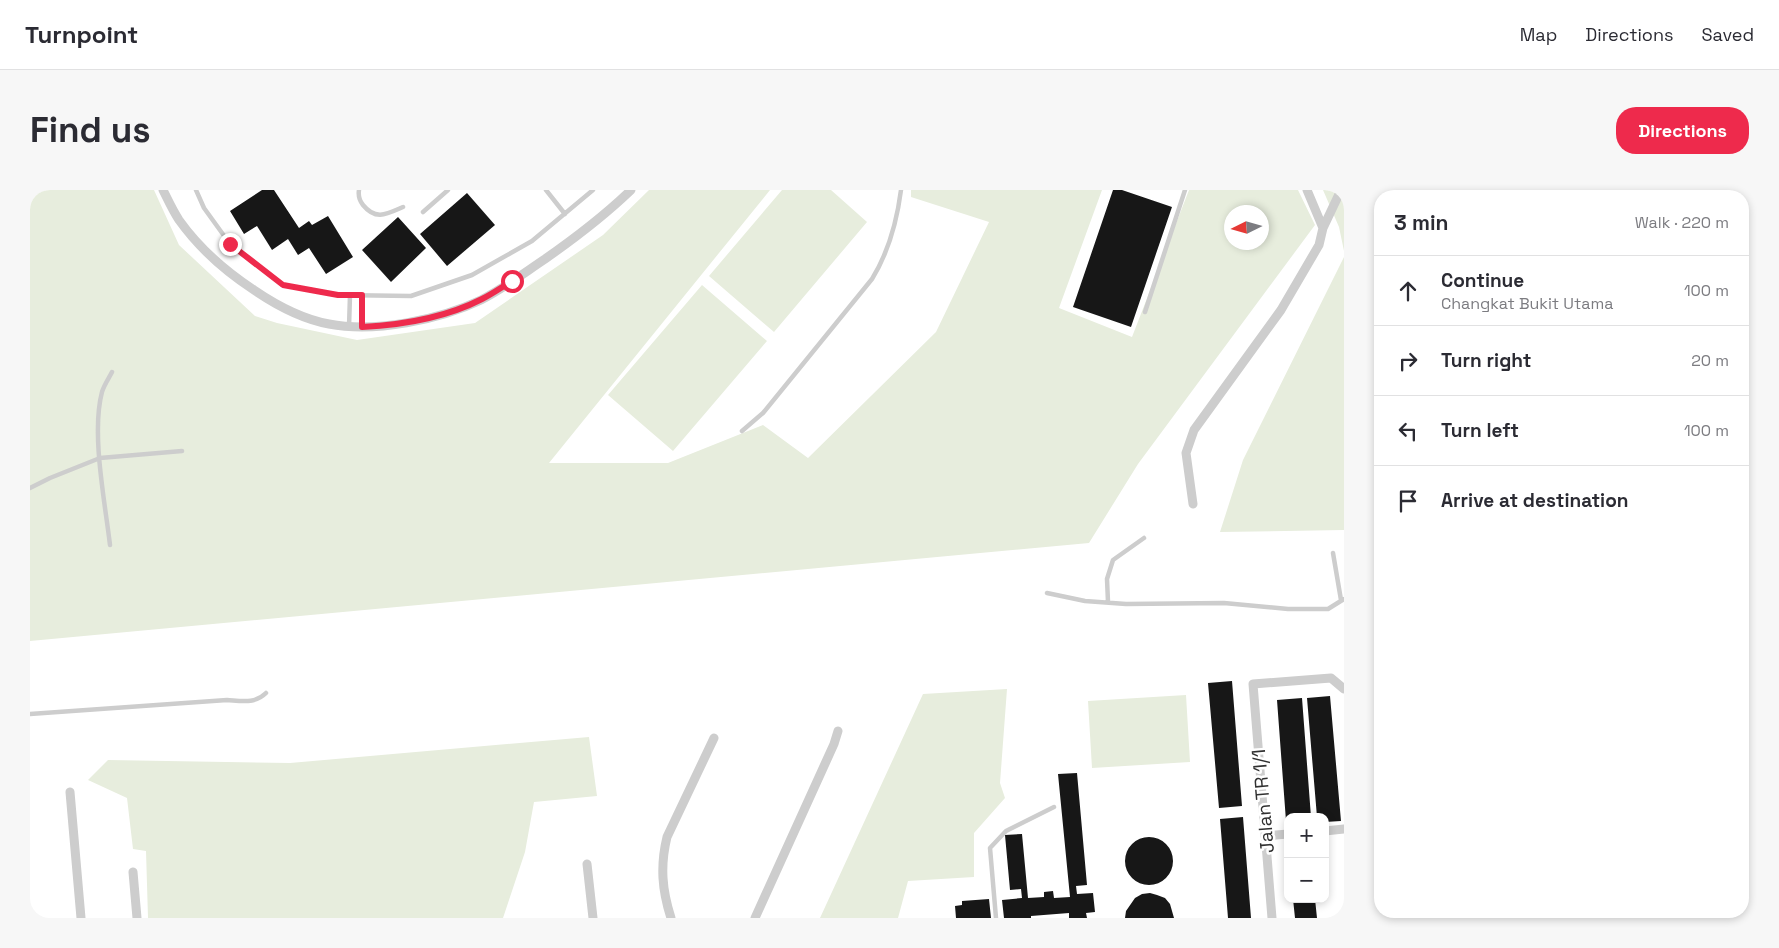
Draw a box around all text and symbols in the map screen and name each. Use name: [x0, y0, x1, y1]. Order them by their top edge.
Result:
text: Turnpoint: [25, 19, 138, 50]
text: Map: [1520, 23, 1557, 46]
text: Directions: [1585, 23, 1674, 46]
text: Saved: [1702, 23, 1754, 46]
button: Directions: [1616, 107, 1749, 154]
text: Find us: [30, 108, 151, 152]
north arrow: [1224, 205, 1269, 250]
text: 3 min: [1394, 209, 1449, 236]
text: Walk · 220 m: [1635, 212, 1729, 233]
route end: [219, 233, 242, 256]
text: Continue: [1441, 268, 1524, 293]
route start: [501, 270, 524, 293]
icon: ahead: [1394, 277, 1422, 305]
text: 100 m: [1684, 280, 1729, 301]
text: Changkat Bukit Utama: [1441, 293, 1613, 314]
icon: right: [1394, 347, 1422, 375]
text: Turn right: [1441, 348, 1531, 373]
text: 20 m: [1691, 350, 1729, 371]
icon: left: [1394, 417, 1422, 445]
text: Turn left: [1441, 418, 1519, 443]
text: 100 m: [1684, 420, 1729, 441]
icon: arrive: [1394, 487, 1422, 515]
text: Arrive at destination: [1441, 488, 1629, 513]
street label: Jalan TR 1/1: [1246, 748, 1280, 854]
map controls: [1284, 813, 1329, 903]
button: +: [1284, 813, 1329, 858]
button: −: [1284, 858, 1329, 903]

